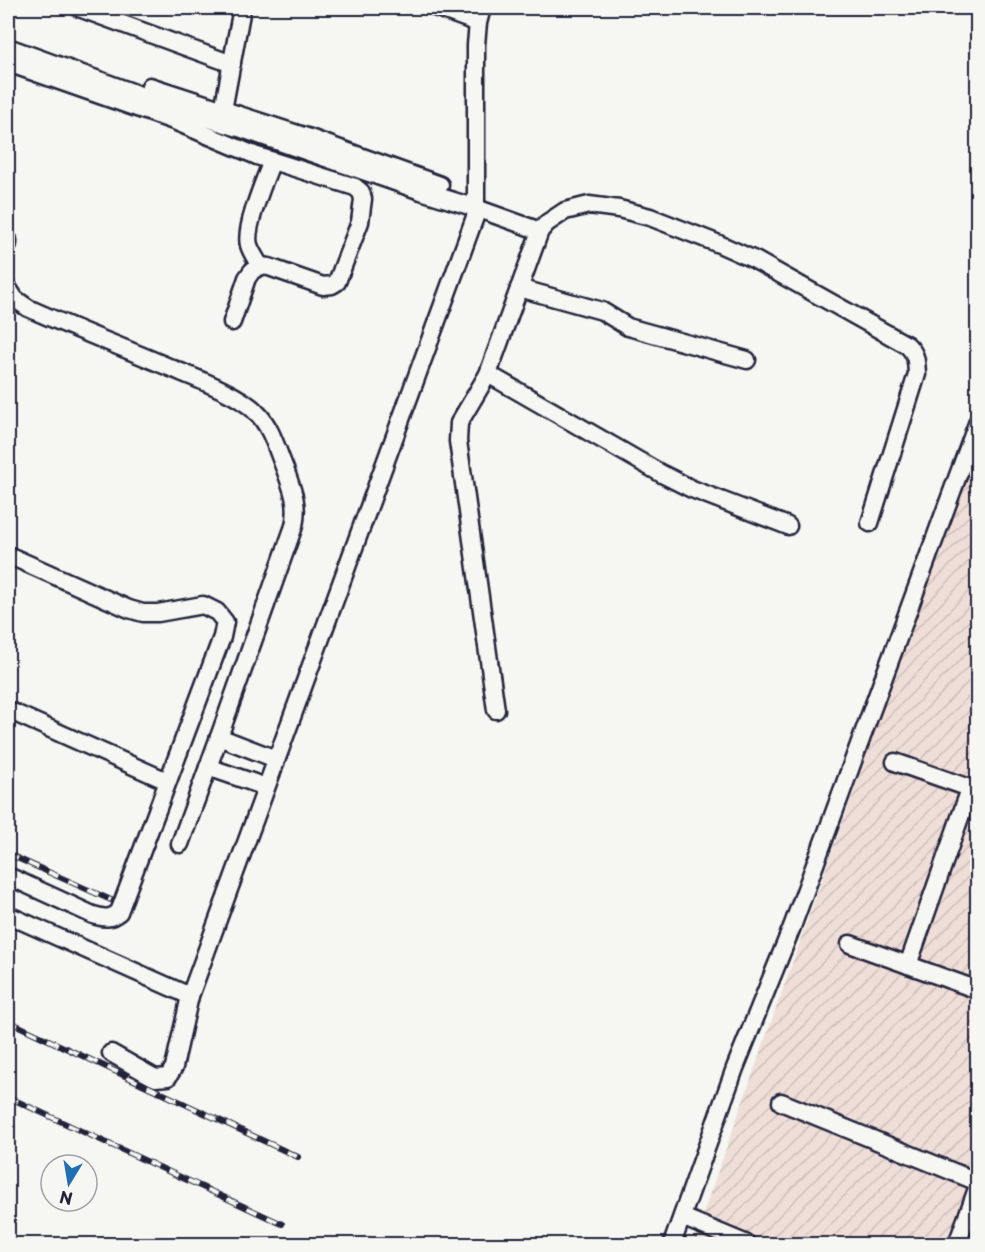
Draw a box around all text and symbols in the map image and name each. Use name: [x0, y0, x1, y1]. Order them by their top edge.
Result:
north arrow: [39, 1153, 99, 1213]
text: N: [57, 1186, 74, 1212]

